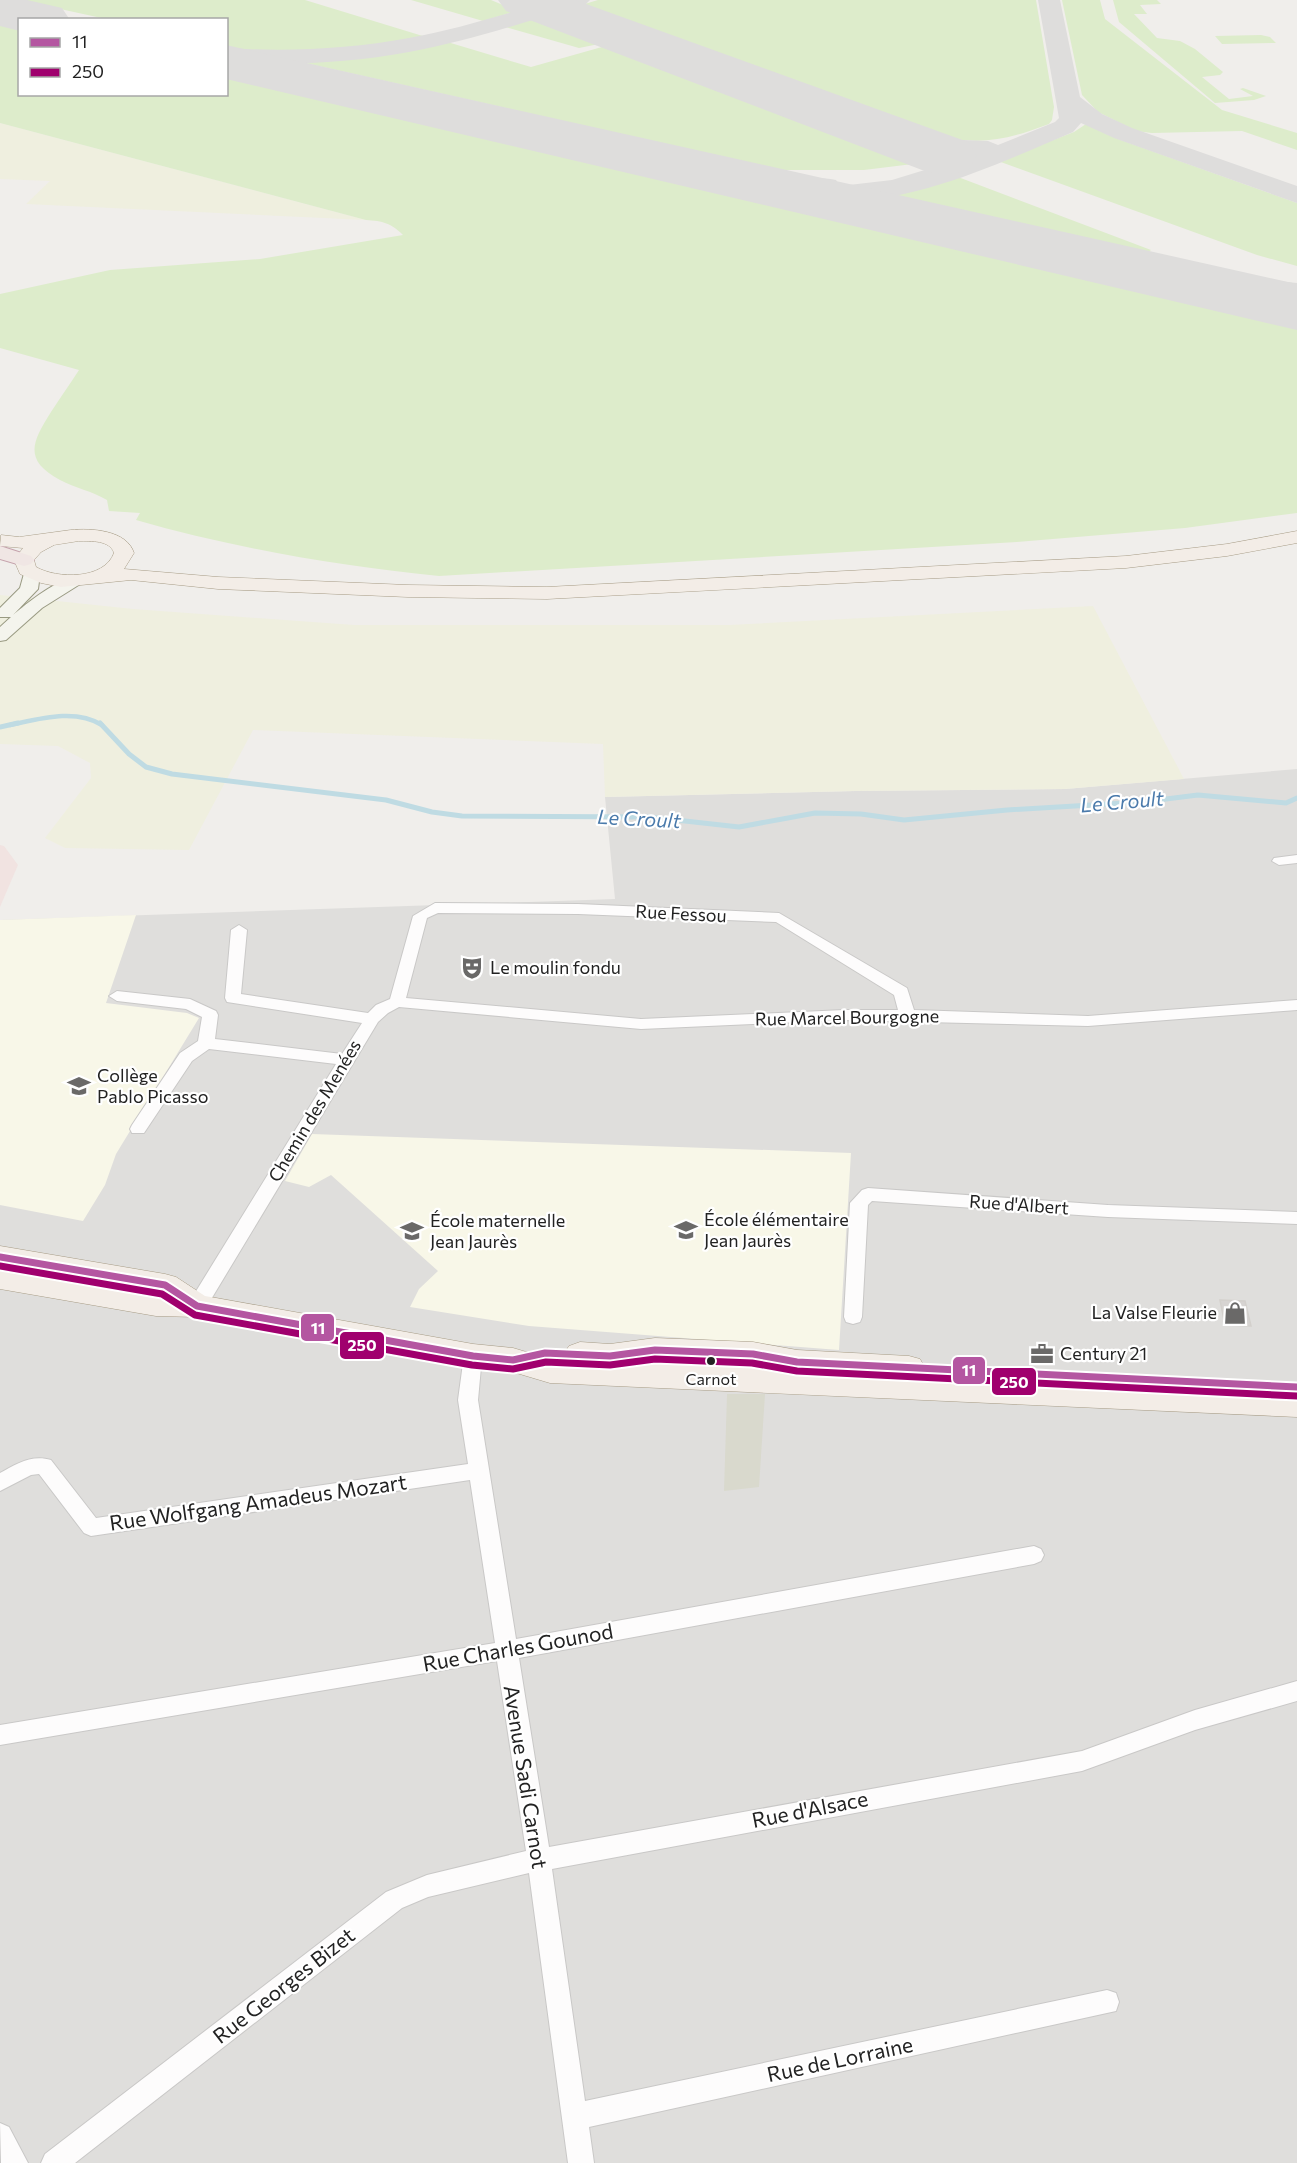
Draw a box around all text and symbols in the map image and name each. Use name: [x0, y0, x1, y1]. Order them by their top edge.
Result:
legend: [18, 18, 228, 96]
text: 11: [72, 30, 87, 52]
text: 250: [72, 60, 104, 82]
water label: Le Croult: [1079, 785, 1165, 817]
water label: Le Croult: [597, 804, 682, 832]
street label: Rue Fessou: [635, 900, 727, 926]
theatre icon: Le moulin fondu: [459, 955, 485, 981]
place label: Le moulin fondu: [490, 956, 621, 978]
street label: Rue Marcel Bourgogne: [755, 1004, 939, 1030]
street label: Chemin des Menées: [263, 1035, 365, 1186]
place label: Collège Pablo Picasso: [97, 1064, 208, 1107]
school or university icon: Collège Pablo Picasso: [66, 1073, 92, 1099]
street label: Rue d'Albert: [969, 1190, 1070, 1218]
place label: École élémentaire Jean Jaurès: [704, 1208, 849, 1251]
place label: École maternelle Jean Jaurès: [430, 1209, 565, 1252]
school or university icon: École élémentaire Jean Jaurès: [673, 1217, 699, 1243]
school or university icon: École maternelle Jean Jaurès: [399, 1218, 425, 1244]
shop icon: La Valse Fleurie: [1222, 1300, 1248, 1326]
place label: La Valse Fleurie: [1092, 1301, 1217, 1323]
line badge: 11: [300, 1313, 335, 1342]
text: 11: [311, 1318, 325, 1337]
line badge: 250: [339, 1331, 385, 1360]
text: 250: [347, 1335, 377, 1354]
office icon: Century 21: [1029, 1341, 1055, 1367]
place label: Century 21: [1060, 1342, 1147, 1364]
marker: Carnot: [705, 1355, 717, 1367]
line badge: 11: [952, 1356, 986, 1385]
text: 11: [962, 1360, 976, 1379]
line badge: 250: [991, 1367, 1037, 1396]
place label: Carnot: [686, 1369, 737, 1388]
text: 250: [999, 1372, 1029, 1391]
street label: Rue Wolfgang Amadeus Mozart: [108, 1468, 408, 1535]
street label: Rue Charles Gounod: [421, 1617, 615, 1676]
street label: Avenue Sadi Carnot: [500, 1683, 553, 1870]
street label: Rue d'Alsace: [750, 1785, 870, 1832]
street label: Rue Georges Bizet: [207, 1922, 359, 2048]
street label: Rue de Lorraine: [764, 2031, 915, 2086]

